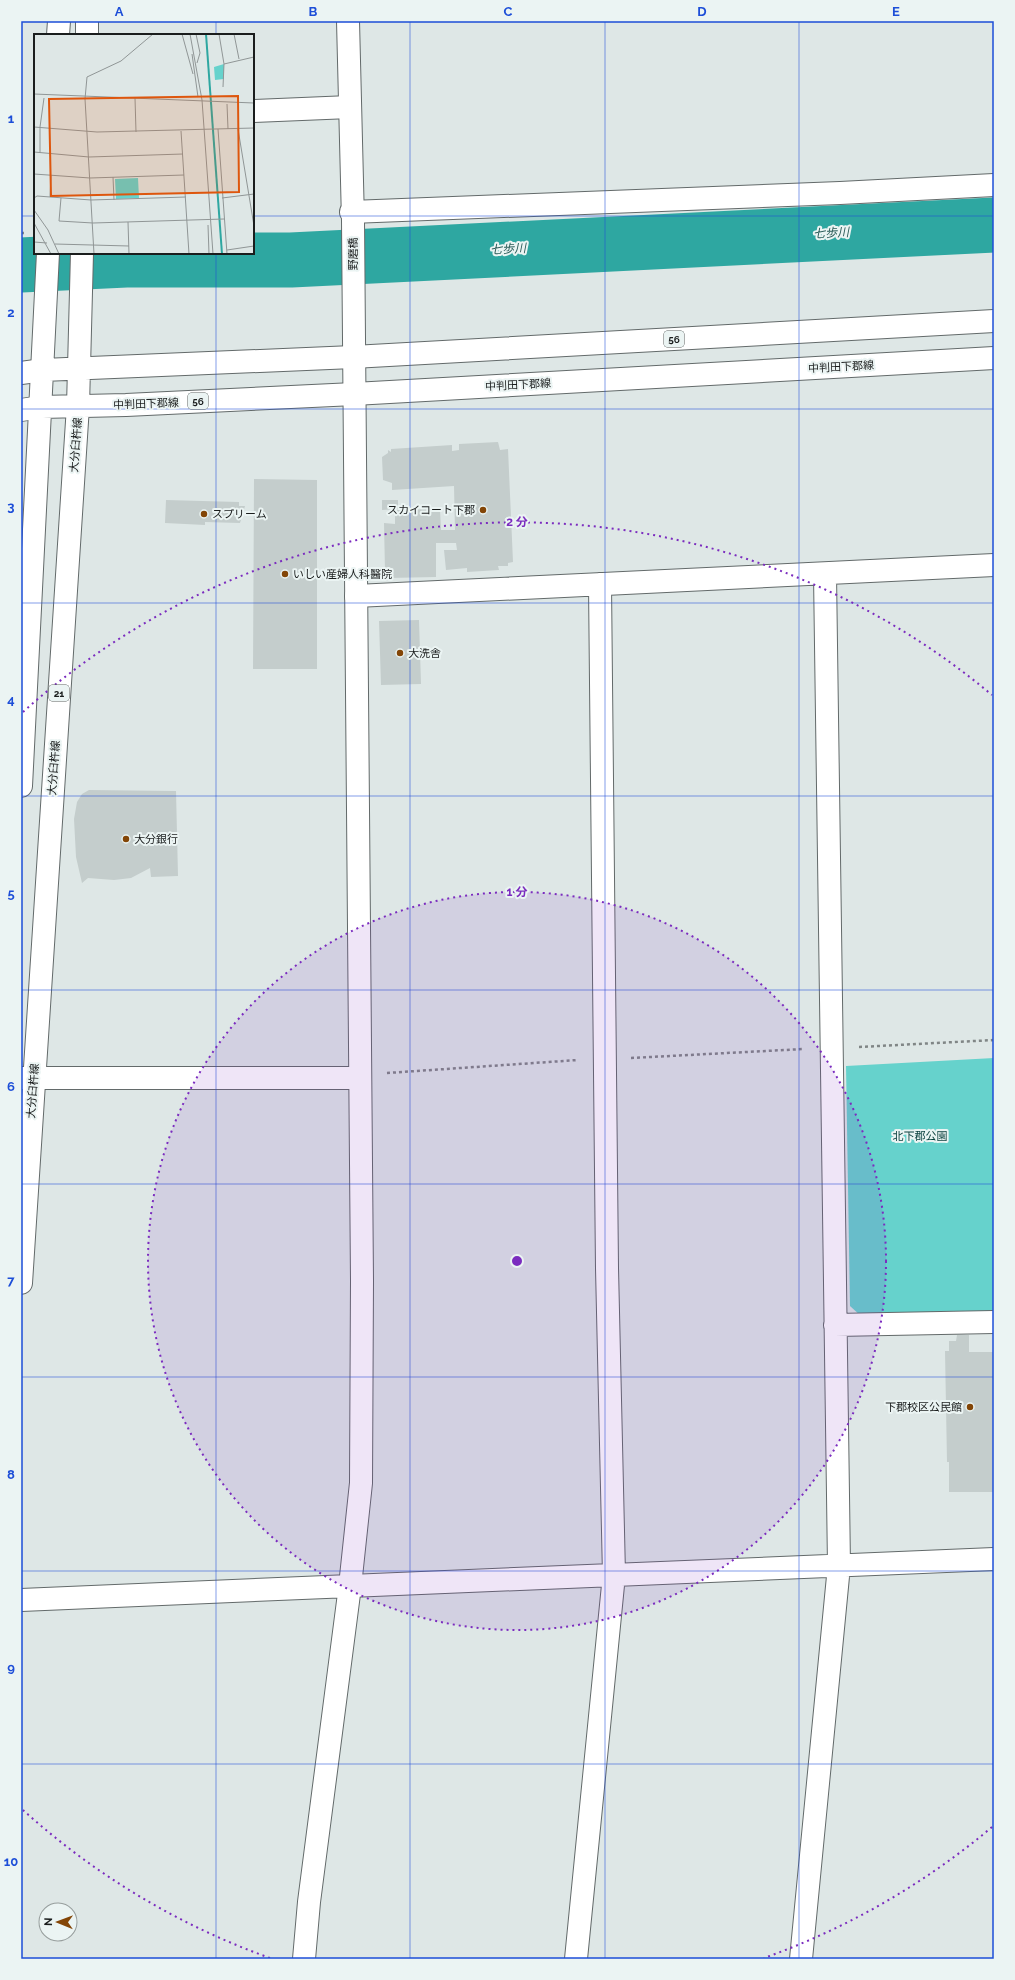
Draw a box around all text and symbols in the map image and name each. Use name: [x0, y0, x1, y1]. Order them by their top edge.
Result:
text: A: [115, 4, 124, 19]
text: B: [309, 4, 318, 19]
text: C: [504, 4, 513, 19]
text: D: [697, 4, 707, 19]
text: E: [892, 4, 900, 19]
inset map: [34, 34, 254, 254]
text: 1: [8, 111, 15, 126]
water label: 七歩川: [813, 225, 851, 241]
street label: 野磨橋: [347, 238, 360, 271]
water label: 七歩川: [490, 241, 528, 257]
text: 2: [7, 305, 15, 320]
road number: 56: [664, 331, 684, 347]
street label: 中判田下郡線: [808, 359, 874, 375]
street label: 中判田下郡線: [485, 377, 551, 393]
road number: 56: [188, 393, 208, 409]
street label: 中判田下郡線: [113, 396, 179, 412]
street label: 大分臼杵線: [68, 417, 84, 473]
text: 3: [7, 499, 15, 514]
place label: スカイコート下郡: [387, 504, 475, 517]
marker: スカイコート下郡: [478, 505, 488, 515]
place label: スプリーム: [212, 508, 267, 521]
marker: スプリーム: [199, 509, 209, 519]
text: 2 分: [506, 515, 528, 529]
place label: いしい産婦人科醫院: [293, 568, 392, 581]
marker: いしい産婦人科醫院: [280, 569, 290, 579]
place label: 大洗舎: [408, 647, 441, 660]
marker: 大洗舎: [395, 648, 405, 658]
road number: 21: [49, 685, 69, 701]
text: 4: [7, 692, 15, 707]
street label: 大分臼杵線: [46, 740, 62, 796]
place label: 大分銀行: [134, 833, 178, 846]
marker: 大分銀行: [121, 834, 131, 844]
text: 1 分: [507, 885, 527, 899]
text: 5: [7, 886, 15, 901]
street label: 大分臼杵線: [25, 1063, 41, 1119]
text: 6: [7, 1079, 15, 1094]
park label: 北下郡公園: [893, 1130, 948, 1143]
centre of rings: [510, 1254, 524, 1268]
text: 7: [7, 1273, 15, 1288]
place label: 下郡校区公民館: [885, 1401, 962, 1414]
marker: 下郡校区公民館: [965, 1402, 975, 1412]
text: 8: [7, 1467, 15, 1482]
text: 9: [7, 1660, 15, 1675]
text: 10: [4, 1854, 18, 1869]
north arrow: [38, 1902, 78, 1942]
text: N: [42, 1918, 55, 1926]

